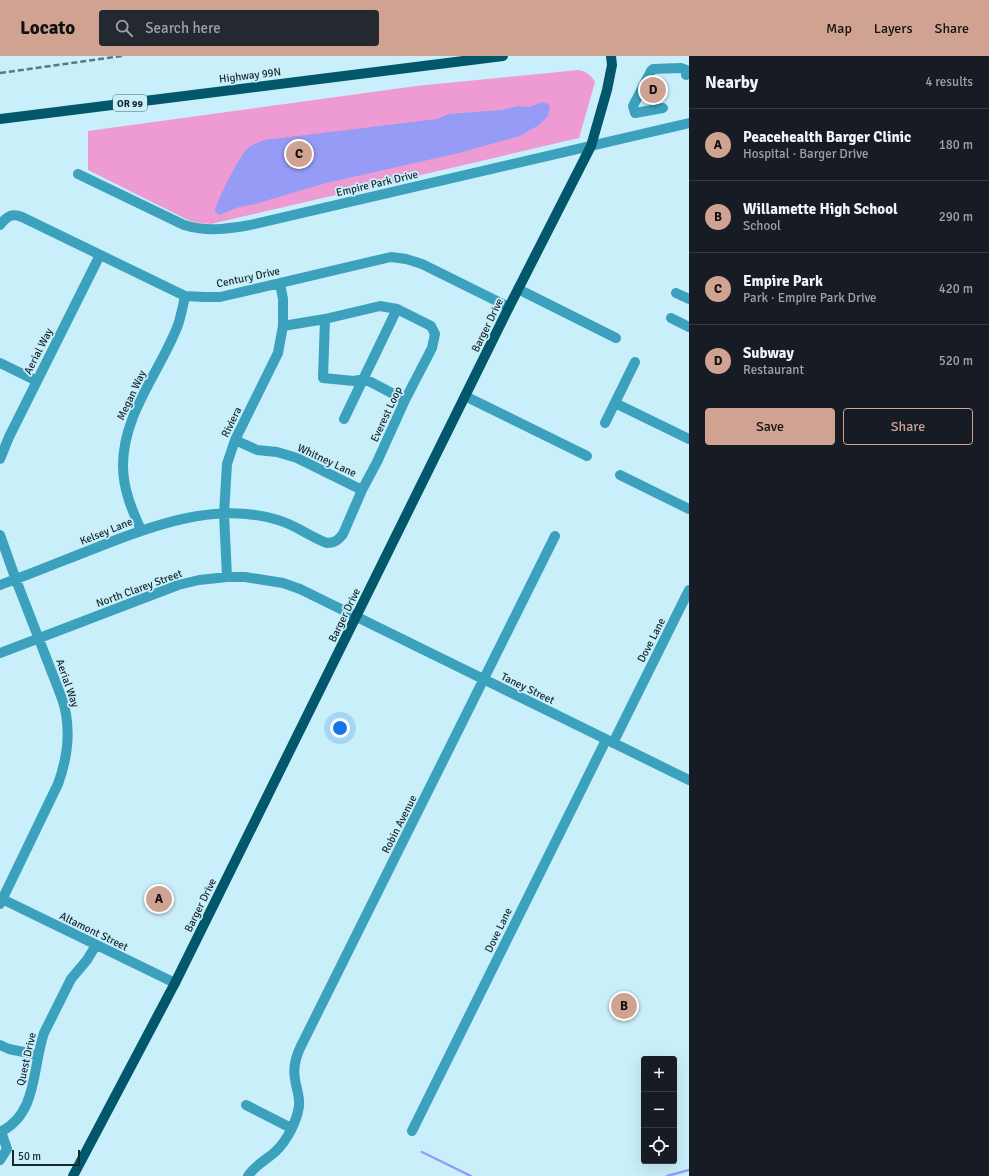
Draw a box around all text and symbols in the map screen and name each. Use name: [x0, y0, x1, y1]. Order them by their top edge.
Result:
search box: [99, 10, 379, 46]
text: Locato: [20, 16, 75, 40]
icon: search: [113, 17, 135, 39]
text: Search here: [145, 19, 221, 37]
text: Map: [826, 20, 852, 37]
text: Layers: [874, 20, 913, 37]
text: Share: [935, 20, 969, 37]
street label: Highway 99N: [218, 65, 282, 86]
text: Nearby: [705, 72, 758, 93]
text: 4 results: [925, 74, 973, 90]
pin: D: [640, 75, 666, 105]
road number: OR 99: [113, 95, 147, 111]
text: Peacehealth Barger Clinic: [743, 128, 911, 146]
text: A: [714, 137, 722, 153]
text: 180 m: [939, 137, 973, 153]
pin: C: [286, 139, 312, 169]
text: Hospital · Barger Drive: [743, 146, 868, 162]
street label: Empire Park Drive: [335, 168, 419, 199]
text: Willamette High School: [743, 200, 898, 218]
text: B: [714, 209, 722, 225]
text: 290 m: [939, 209, 973, 225]
text: School: [743, 218, 781, 234]
street label: Century Drive: [215, 264, 281, 291]
text: Empire Park: [743, 272, 823, 290]
text: C: [714, 281, 722, 297]
text: 420 m: [939, 281, 973, 297]
text: Park · Empire Park Drive: [743, 290, 877, 306]
street label: Barger Drive: [469, 296, 506, 354]
street label: Aerial Way: [21, 325, 56, 377]
text: Subway: [743, 344, 794, 362]
text: D: [714, 353, 722, 369]
text: 520 m: [939, 353, 973, 369]
text: Restaurant: [743, 362, 804, 378]
street label: Megan Way: [114, 367, 149, 422]
street label: Everest Loop: [368, 384, 405, 444]
street label: Riviera: [219, 404, 245, 440]
button: Save: [705, 408, 835, 445]
button: Share: [843, 408, 973, 445]
street label: Whitney Lane: [295, 441, 358, 480]
street label: Kelsey Lane: [78, 515, 134, 548]
street label: North Clarey Street: [94, 567, 184, 610]
street label: Barger Drive: [326, 586, 363, 644]
street label: Dove Lane: [635, 616, 668, 665]
street label: Aerial Way: [53, 657, 82, 710]
street label: Taney Street: [499, 670, 557, 707]
your location: [330, 718, 350, 738]
street label: Robin Avenue: [379, 793, 420, 856]
street label: Barger Drive: [182, 876, 219, 934]
pin: A: [146, 884, 172, 914]
street label: Dove Lane: [482, 906, 515, 955]
street label: Altamont Street: [57, 909, 130, 954]
pin: B: [611, 991, 637, 1021]
street label: Quest Drive: [14, 1031, 39, 1087]
map controls: [641, 1056, 677, 1164]
button: +: [641, 1056, 677, 1092]
button: −: [641, 1092, 677, 1128]
button: locate: [641, 1128, 677, 1164]
scale bar: [12, 1148, 80, 1167]
text: 50 m: [18, 1150, 41, 1163]

